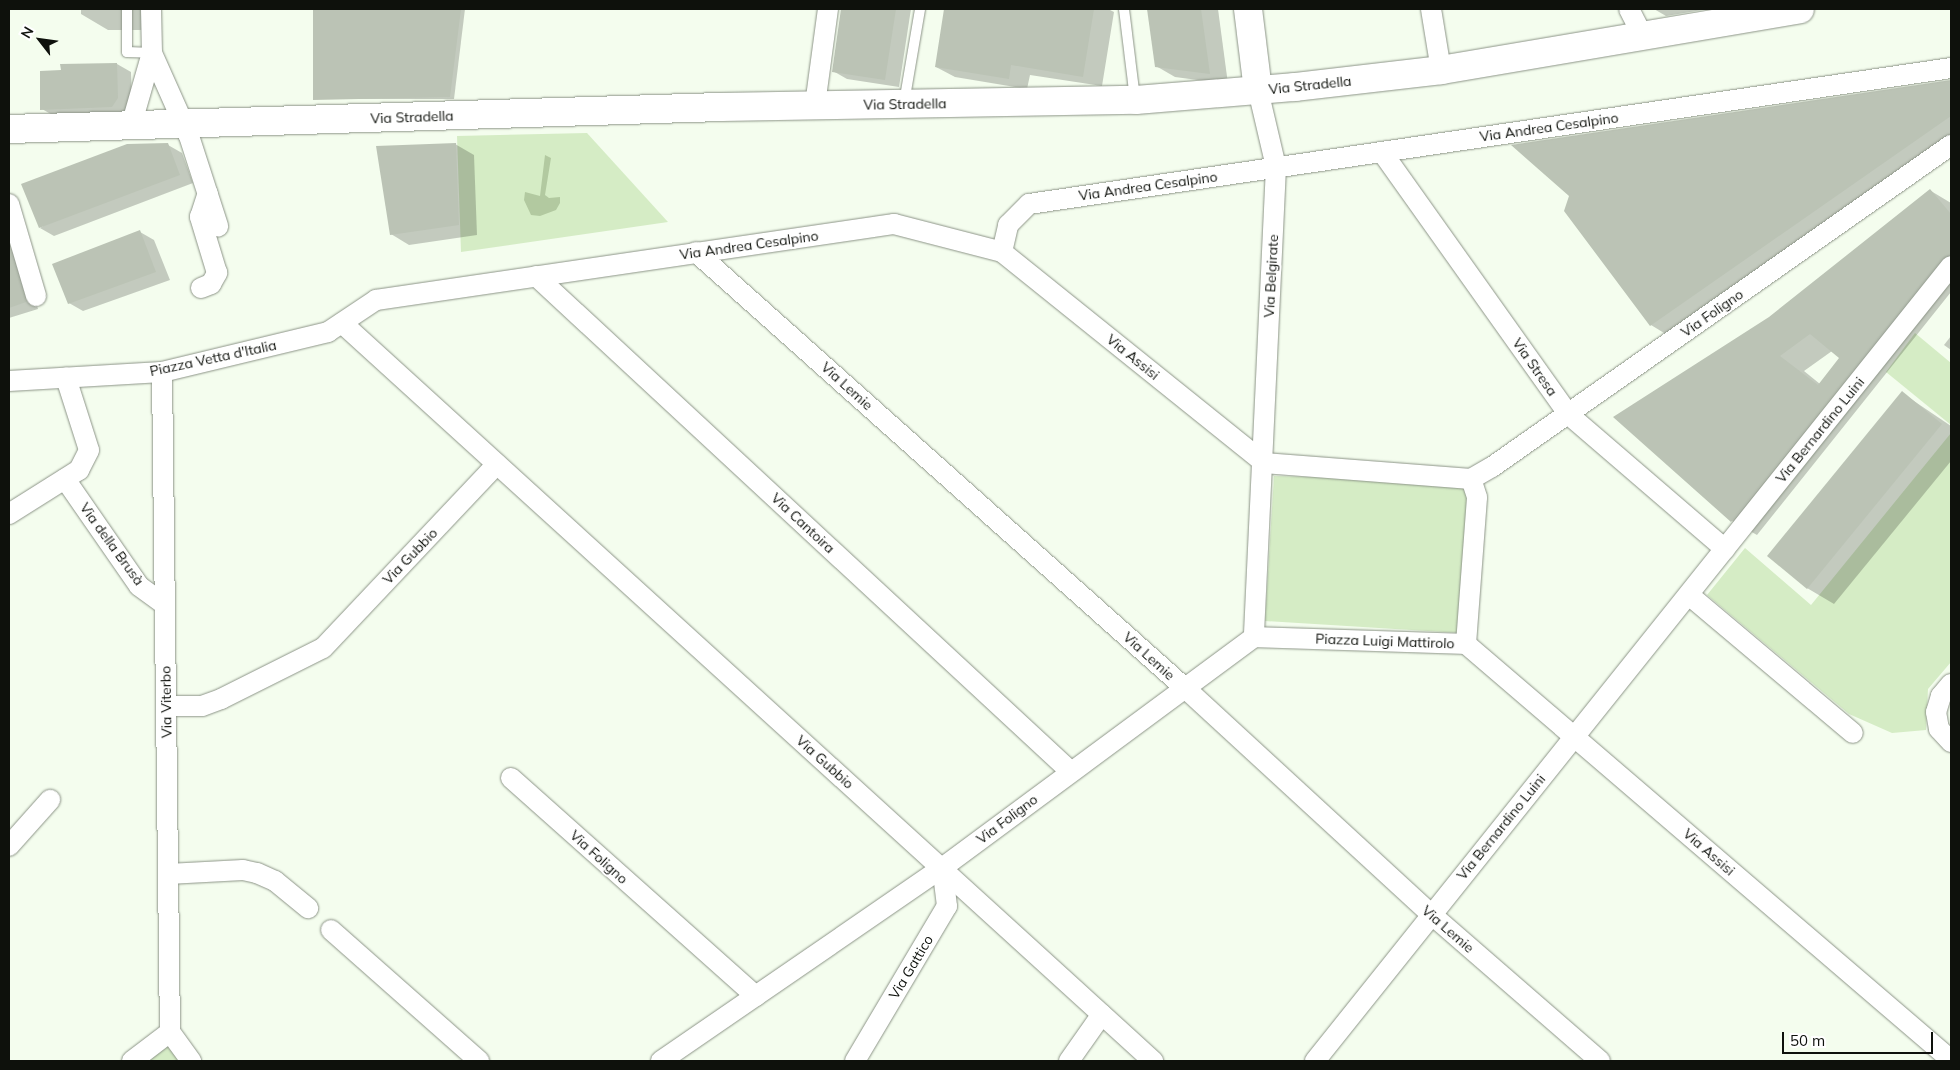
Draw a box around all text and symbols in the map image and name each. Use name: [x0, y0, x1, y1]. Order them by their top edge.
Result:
north arrow: [15, 15, 65, 65]
text: N: [17, 23, 37, 42]
street label: Via Stradella: [1268, 72, 1352, 98]
street label: Via Stradella: [863, 95, 947, 113]
street label: Via Stradella: [370, 107, 454, 127]
street label: Via Andrea Cesalpino: [1479, 109, 1619, 145]
street label: Via Andrea Cesalpino: [1078, 168, 1218, 204]
street label: Via Andrea Cesalpino: [679, 227, 819, 263]
street label: Via Belgirate: [1260, 234, 1282, 318]
street label: Via Foligno: [1678, 285, 1746, 341]
street label: Via Assisi: [1103, 331, 1163, 383]
street label: Via Stresa: [1509, 335, 1561, 399]
street label: Piazza Vetta d'Italia: [148, 336, 278, 380]
street label: Via Lemie: [818, 358, 876, 414]
street label: Via Bernardino Luini: [1772, 374, 1868, 486]
street label: Via Cantoira: [768, 489, 838, 557]
street label: Via della Brusà: [76, 499, 148, 589]
street label: Via Gubbio: [379, 524, 441, 588]
street label: Via Lemie: [1120, 628, 1178, 684]
street label: Piazza Luigi Mattirolo: [1315, 630, 1455, 652]
street label: Via Viterbo: [157, 666, 175, 738]
street label: Via Gubbio: [793, 732, 857, 792]
street label: Via Bernardino Luini: [1453, 771, 1549, 883]
street label: Via Foligno: [973, 791, 1041, 847]
street label: Via Assisi: [1680, 825, 1738, 879]
street label: Via Foligno: [567, 827, 631, 887]
street label: Via Lemie: [1418, 902, 1478, 956]
street label: Via Gattico: [885, 932, 937, 1002]
scale bar: [1785, 1022, 1936, 1054]
text: 50 m: [1790, 1031, 1825, 1050]

